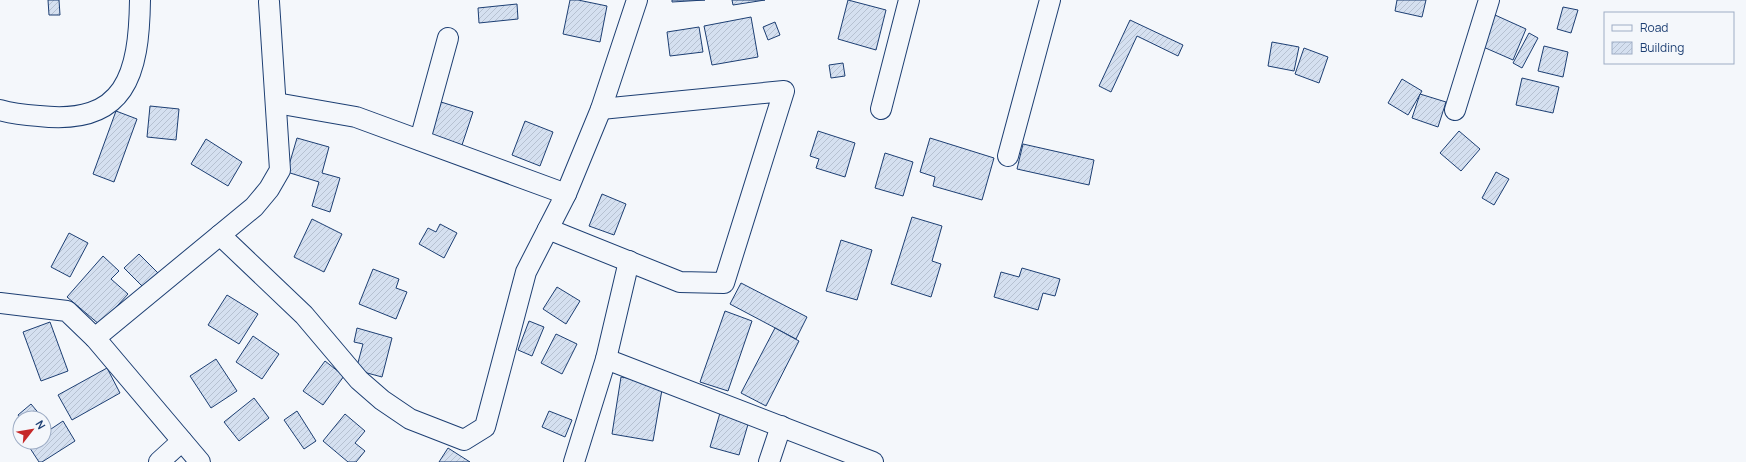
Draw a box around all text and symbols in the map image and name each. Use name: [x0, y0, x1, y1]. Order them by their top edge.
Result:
legend: [1604, 12, 1734, 64]
text: Road: [1640, 19, 1668, 36]
text: Building: [1640, 39, 1684, 56]
north arrow: [12, 410, 52, 450]
text: N: [33, 417, 50, 432]

